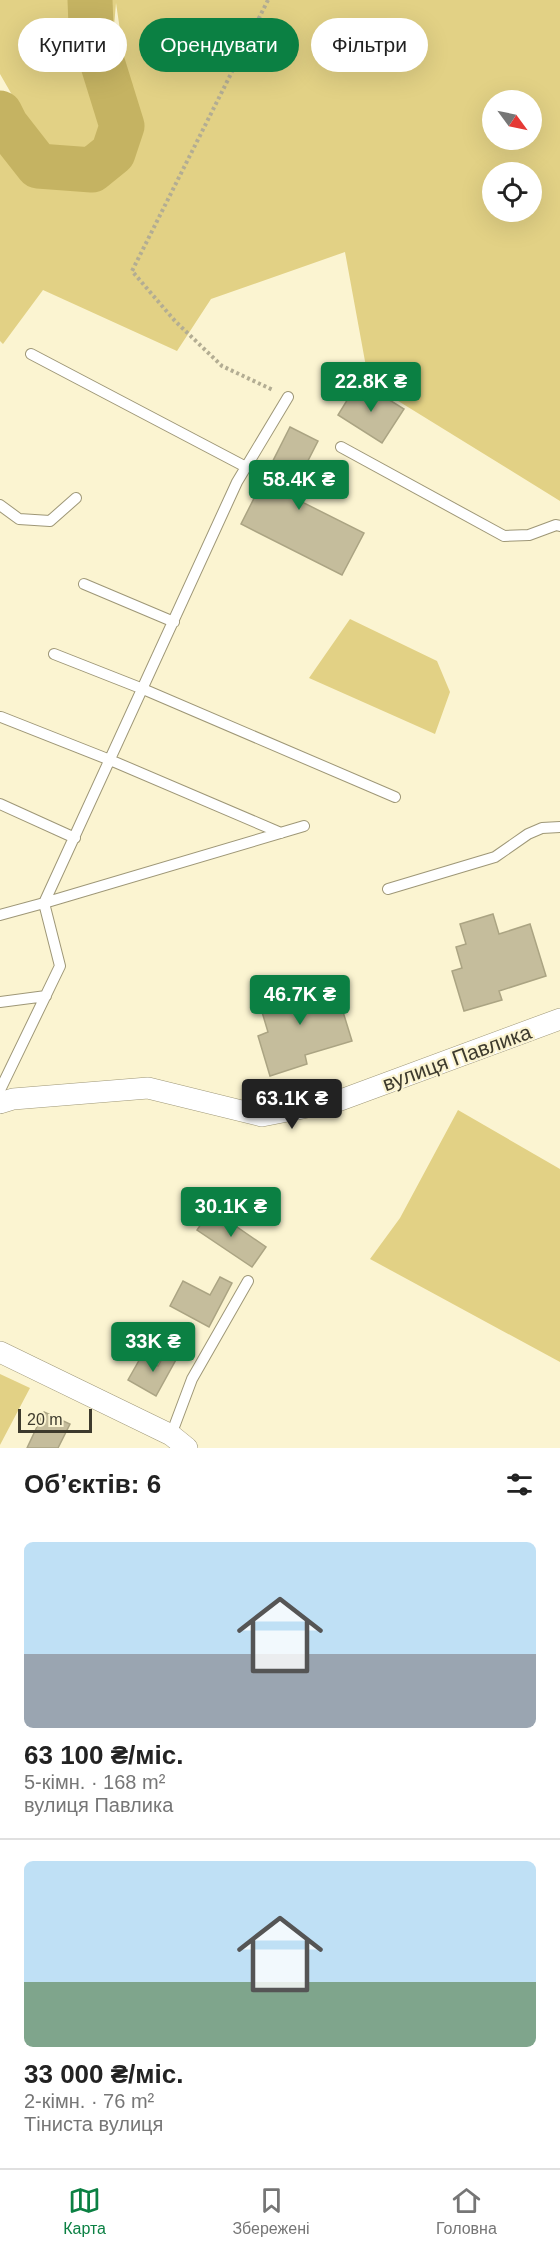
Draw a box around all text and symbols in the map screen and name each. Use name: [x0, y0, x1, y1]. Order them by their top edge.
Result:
chip: Купити: [18, 18, 127, 72]
chip: Орендувати: [139, 18, 299, 72]
chip: Фільтри: [311, 18, 428, 72]
north arrow: [482, 90, 542, 150]
map controls: [482, 90, 542, 222]
button: locate: [482, 162, 542, 222]
pin: 22.8K ₴: [316, 362, 426, 413]
text: 22.8K ₴: [335, 370, 407, 392]
pin: 58.4K ₴: [244, 460, 354, 511]
text: 58.4K ₴: [263, 468, 335, 490]
pin: 46.7K ₴: [245, 975, 355, 1026]
text: 46.7K ₴: [264, 983, 336, 1005]
street label: вулиця Павлика: [379, 1020, 535, 1095]
pin: 63.1K ₴: [237, 1079, 347, 1130]
text: 63.1K ₴: [256, 1087, 328, 1109]
pin: 30.1K ₴: [176, 1187, 286, 1238]
text: 30.1K ₴: [195, 1195, 267, 1217]
pin: 33K ₴: [111, 1322, 195, 1373]
text: 33K ₴: [125, 1330, 181, 1352]
scale bar: [18, 1406, 92, 1434]
text: 20 m: [27, 1411, 63, 1428]
icon: filters: [503, 1468, 536, 1501]
text: Об’єктів: 6: [24, 1469, 161, 1499]
icon: home: [226, 1581, 334, 1689]
text: 63 100 ₴/міс.: [24, 1740, 183, 1770]
text: 5-кімн. · 168 m²: [24, 1771, 165, 1793]
text: вулиця Павлика: [24, 1794, 173, 1816]
icon: home: [226, 1900, 334, 2008]
text: 33 000 ₴/міс.: [24, 2059, 183, 2089]
text: 2-кімн. · 76 m²: [24, 2090, 154, 2112]
text: Тіниста вулиця: [24, 2113, 163, 2135]
tab: Карта: [63, 2184, 106, 2238]
tab: Збережені: [232, 2184, 310, 2238]
tab: Головна: [436, 2184, 497, 2238]

